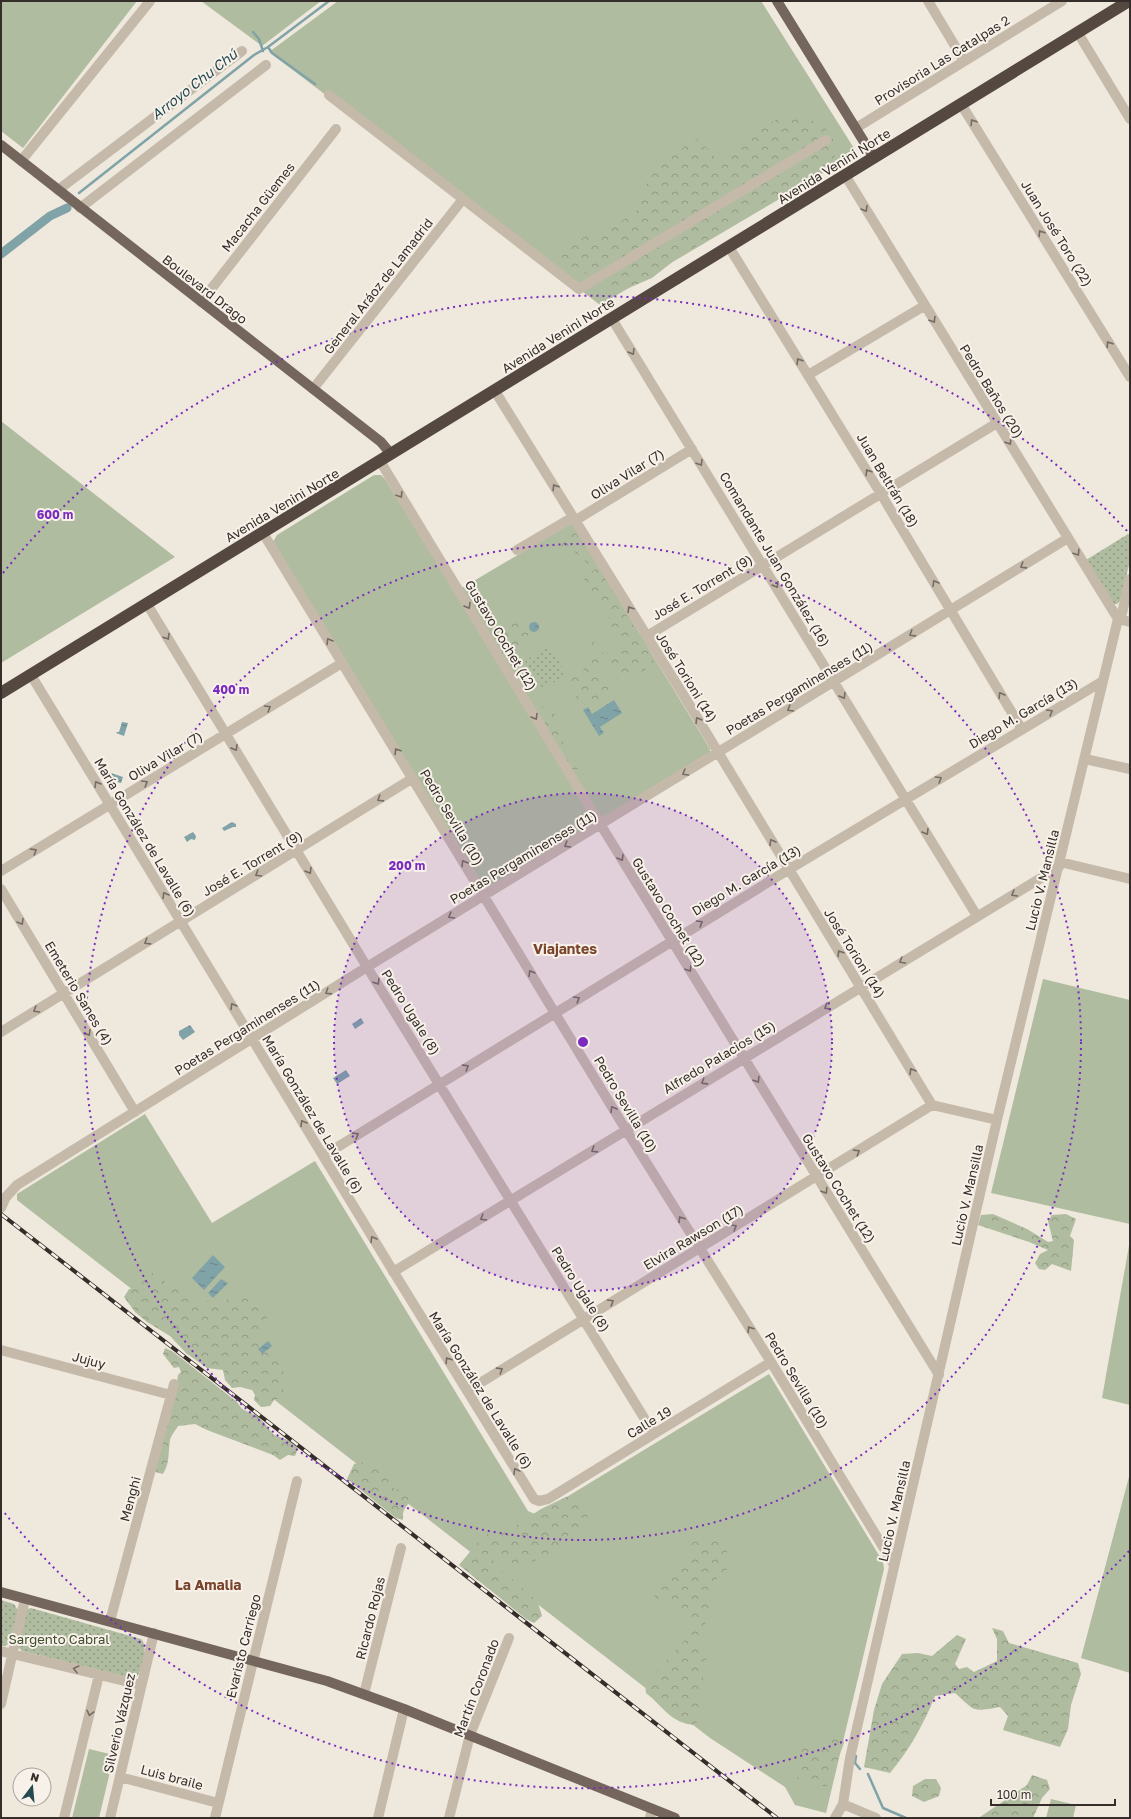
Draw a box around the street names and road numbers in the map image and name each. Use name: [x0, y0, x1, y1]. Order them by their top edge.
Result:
street label: Provisoria Las Catalpas 2: [871, 12, 1013, 108]
street label: Avenida Venini Norte: [775, 125, 893, 207]
street label: Macacha Güemes: [218, 159, 298, 255]
street label: Juan José Toro (22): [1018, 177, 1096, 289]
street label: General Aráoz de Lamadrid: [320, 215, 436, 357]
street label: Boulevard Drago: [159, 251, 251, 327]
street label: Avenida Venini Norte: [499, 294, 617, 376]
street label: Pedro Baños (20): [957, 341, 1027, 441]
street label: Juan Beltrán (18): [854, 430, 922, 530]
street label: Oliva Vilar (7): [587, 445, 667, 503]
street label: Avenida Venini Norte: [222, 465, 342, 545]
street label: Comandante Juan González (16): [716, 469, 834, 649]
street label: José E. Torrent (9): [649, 551, 755, 623]
street label: Gustavo Cochet (12): [462, 577, 540, 693]
street label: José Torioni (14): [653, 629, 721, 725]
street label: Poetas Pergaminenses (11): [723, 638, 875, 738]
street label: Diego M. García (13): [966, 674, 1080, 752]
street label: Oliva Vilar (7): [125, 728, 205, 784]
street label: María González de Lavalle (6): [91, 755, 199, 919]
street label: Pedro Sevilla (10): [417, 766, 487, 868]
street label: Poetas Pergaminenses (11): [447, 807, 599, 907]
street label: José E. Torrent (9): [199, 827, 305, 899]
street label: Lucio V. Mansilla: [1022, 828, 1062, 932]
street label: Diego M. García (13): [689, 841, 803, 919]
street label: Gustavo Cochet (12): [629, 854, 709, 970]
street label: José Torioni (14): [821, 905, 889, 1001]
street label: Emeterio Sanes (4): [42, 938, 116, 1048]
street label: Pedro Ugale (8): [378, 966, 444, 1058]
street label: Poetas Pergaminenses (11): [171, 976, 323, 1078]
street label: Alfredo Palacios (15): [660, 1017, 778, 1097]
street label: María González de Lavalle (6): [259, 1032, 367, 1196]
street label: Pedro Sevilla (10): [591, 1053, 661, 1155]
street label: Gustavo Cochet (12): [799, 1130, 879, 1246]
street label: Lucio V. Mansilla: [948, 1143, 986, 1247]
street label: Elvira Rawson (17): [640, 1201, 746, 1273]
street label: Pedro Ugale (8): [548, 1243, 614, 1335]
street label: María González de Lavalle (6): [426, 1308, 536, 1472]
street label: Pedro Sevilla (10): [762, 1329, 832, 1431]
street label: Jujuy: [71, 1348, 108, 1372]
street label: Calle 19: [624, 1402, 674, 1442]
street label: Lucio V. Mansilla: [875, 1459, 913, 1563]
street label: Menghi: [116, 1475, 144, 1523]
street label: Ricardo Rojas: [352, 1575, 388, 1661]
street label: Evaristo Carriego: [222, 1592, 264, 1700]
street label: Martín Coronado: [450, 1636, 502, 1740]
street label: Silverio Vázquez: [100, 1671, 138, 1774]
street label: Luis braile: [139, 1761, 205, 1793]

